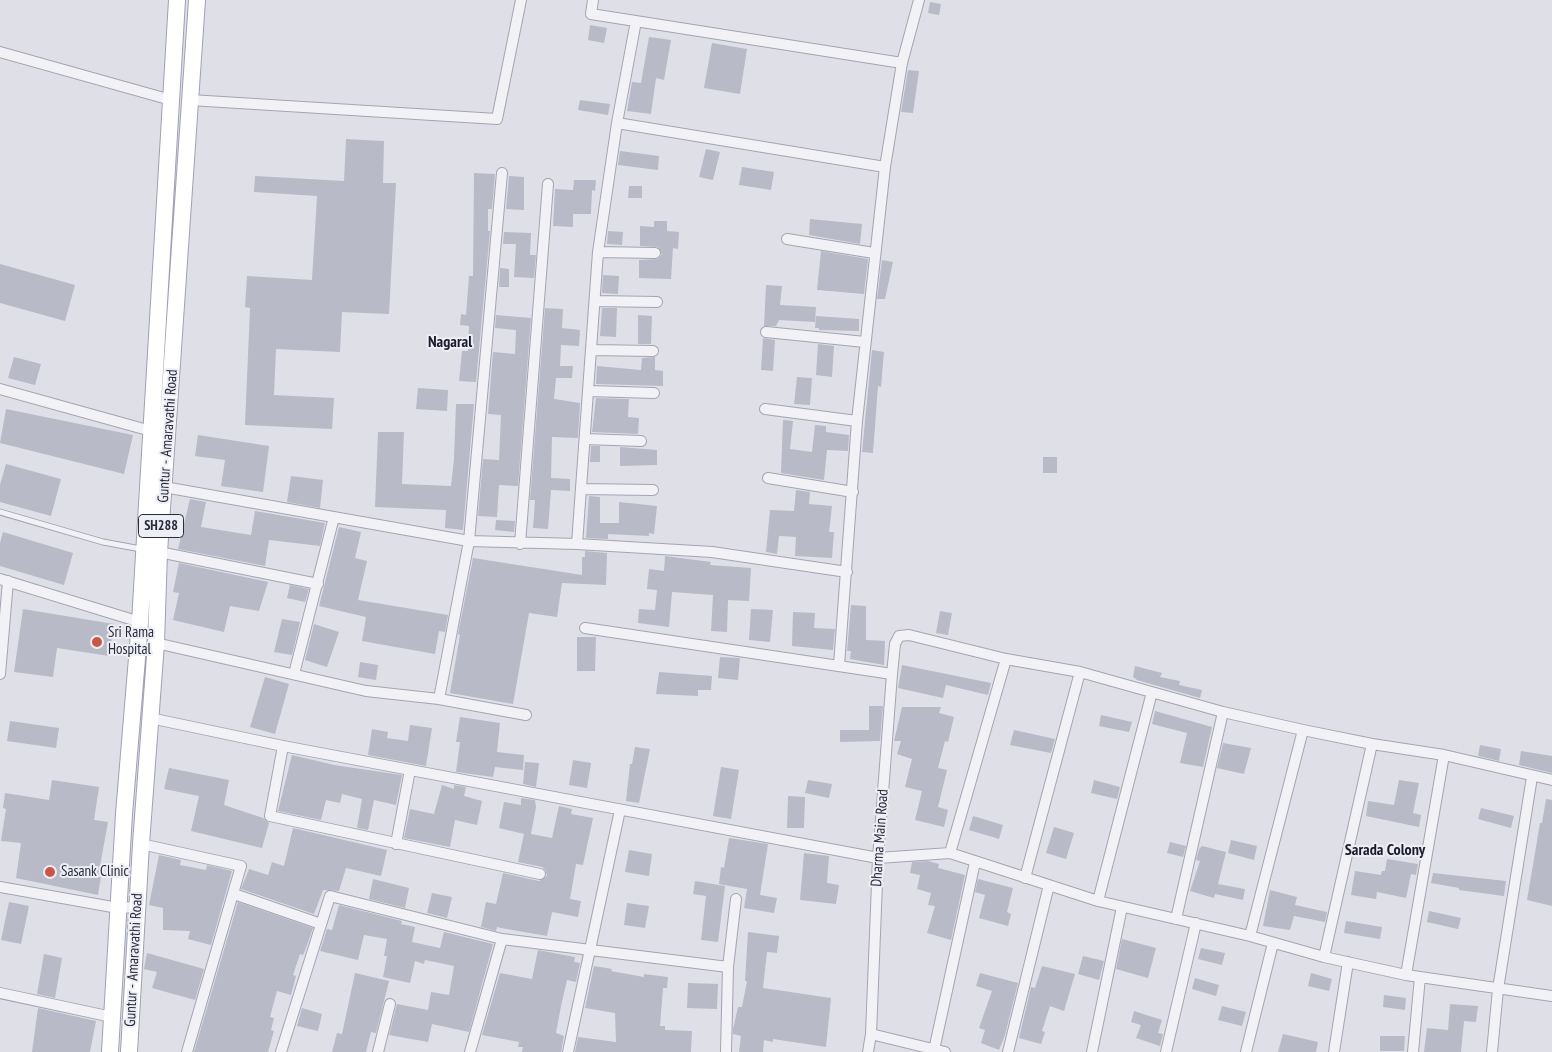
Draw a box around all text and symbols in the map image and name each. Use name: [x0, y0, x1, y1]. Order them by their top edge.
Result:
district label: Nagaral: [428, 332, 472, 352]
street label: Guntur - Amaravathi Road: [154, 369, 182, 503]
road number: SH288: [138, 514, 184, 538]
place label: Sri Rama Hospital: [108, 624, 154, 659]
marker: Sri Rama Hospital: [90, 635, 104, 649]
street label: Dharma Main Road: [868, 789, 892, 887]
district label: Sarada Colony: [1345, 840, 1425, 860]
place label: Sasank Clinic: [61, 863, 129, 881]
marker: Sasank Clinic: [43, 865, 57, 879]
street label: Guntur - Amaravathi Road: [122, 893, 146, 1027]

